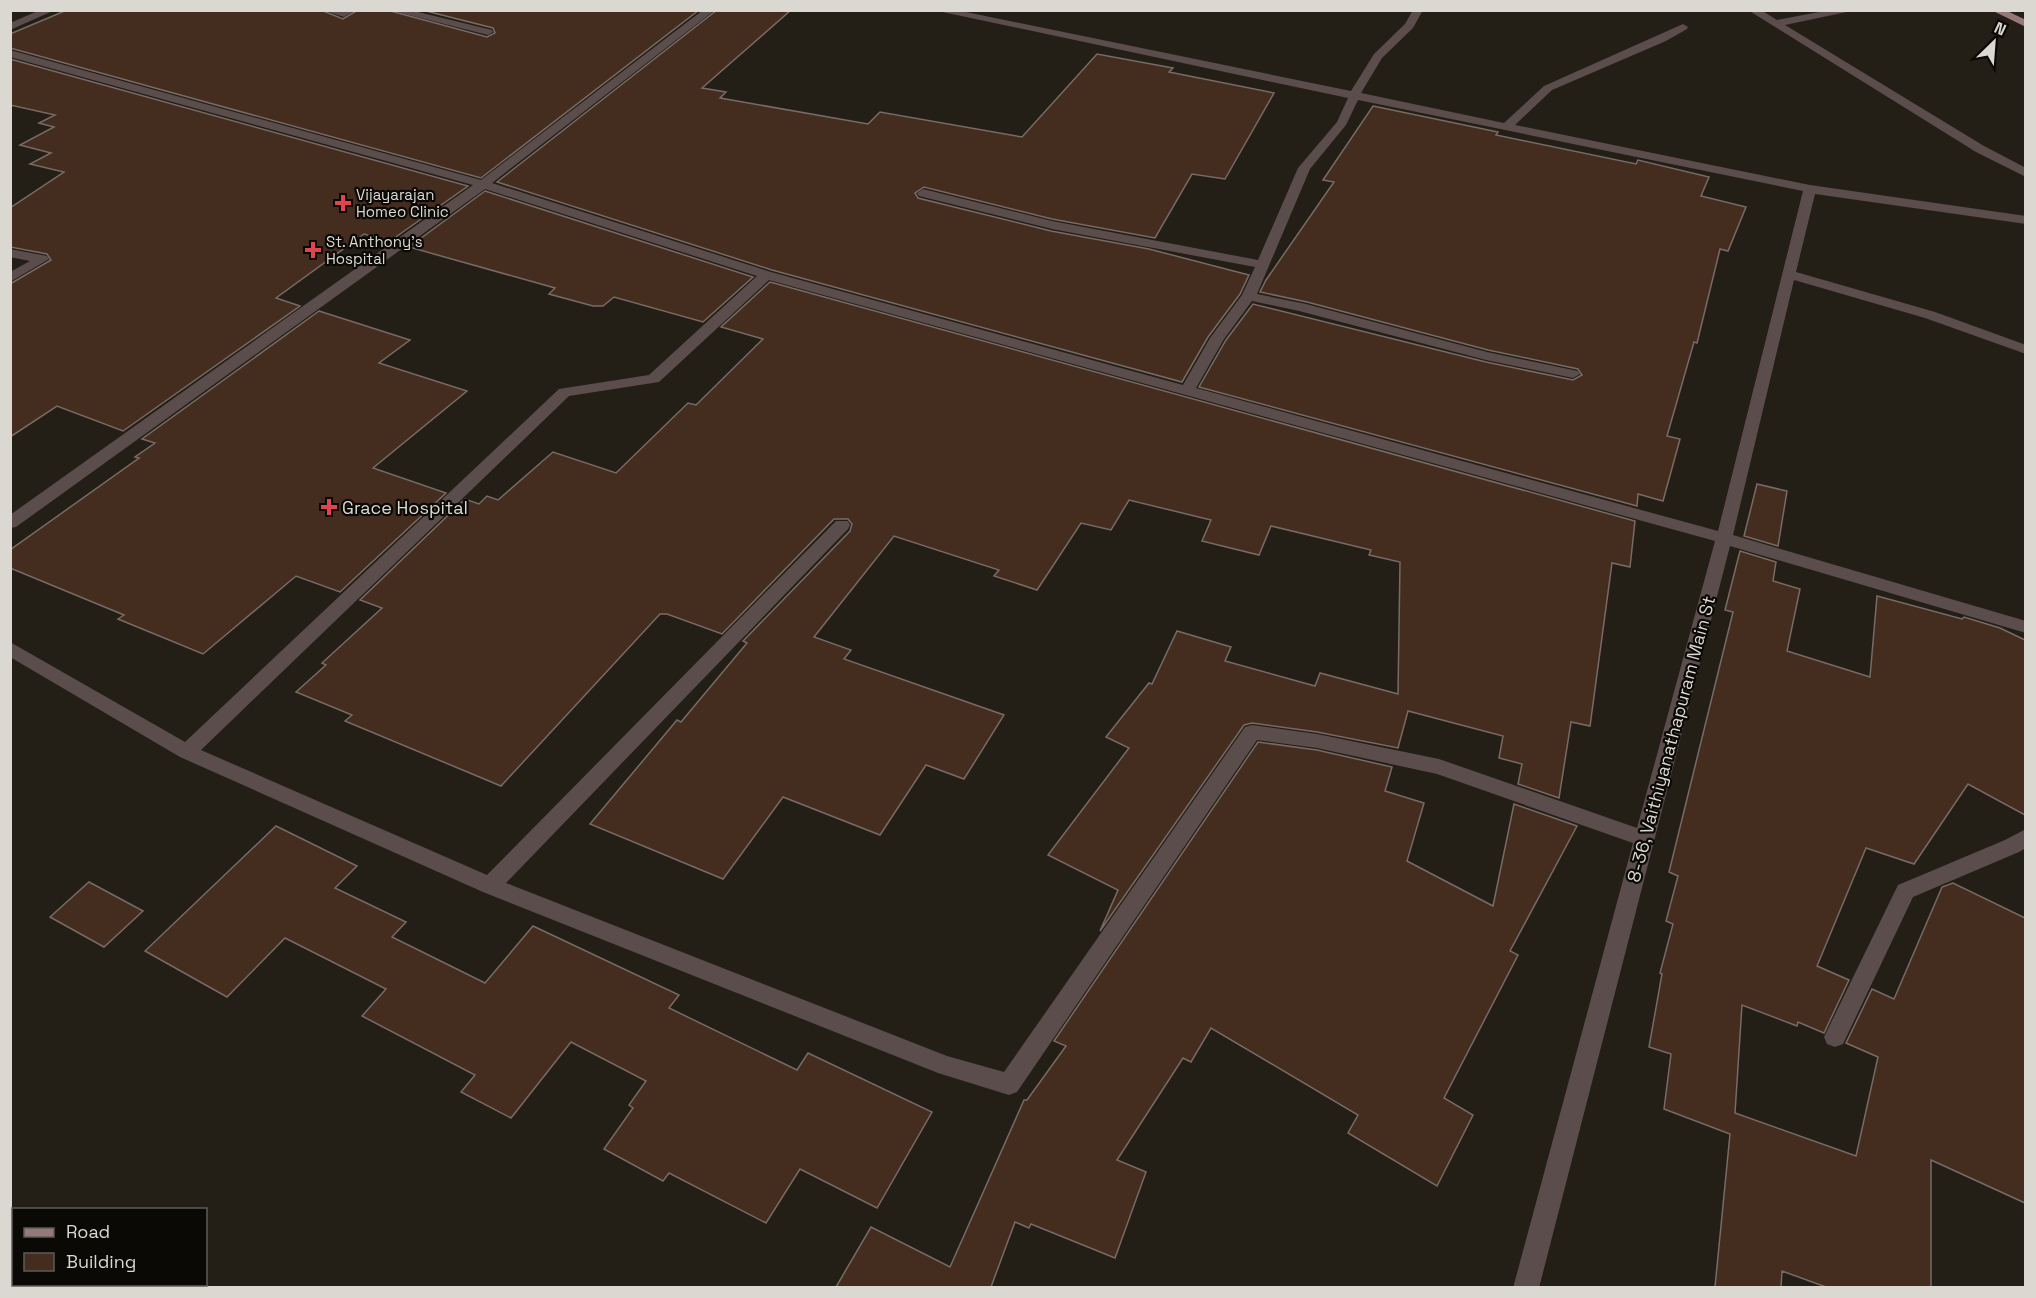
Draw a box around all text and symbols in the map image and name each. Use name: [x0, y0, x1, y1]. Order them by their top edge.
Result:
north arrow: [1964, 12, 2024, 72]
text: N: [1991, 17, 2009, 41]
place label: Vijayarajan Homeo Clinic: [356, 185, 449, 221]
marker: Vijayarajan Homeo Clinic: [334, 194, 352, 212]
place label: St. Anthony's Hospital: [326, 232, 423, 268]
marker: St. Anthony's Hospital: [304, 241, 322, 259]
place label: Grace Hospital: [342, 496, 468, 519]
marker: Grace Hospital: [320, 498, 338, 516]
street label: 8-36, Vaithiyanathapuram Main St: [1622, 593, 1720, 885]
legend: [12, 1208, 207, 1286]
text: Road: [66, 1220, 110, 1243]
text: Building: [66, 1250, 136, 1273]

